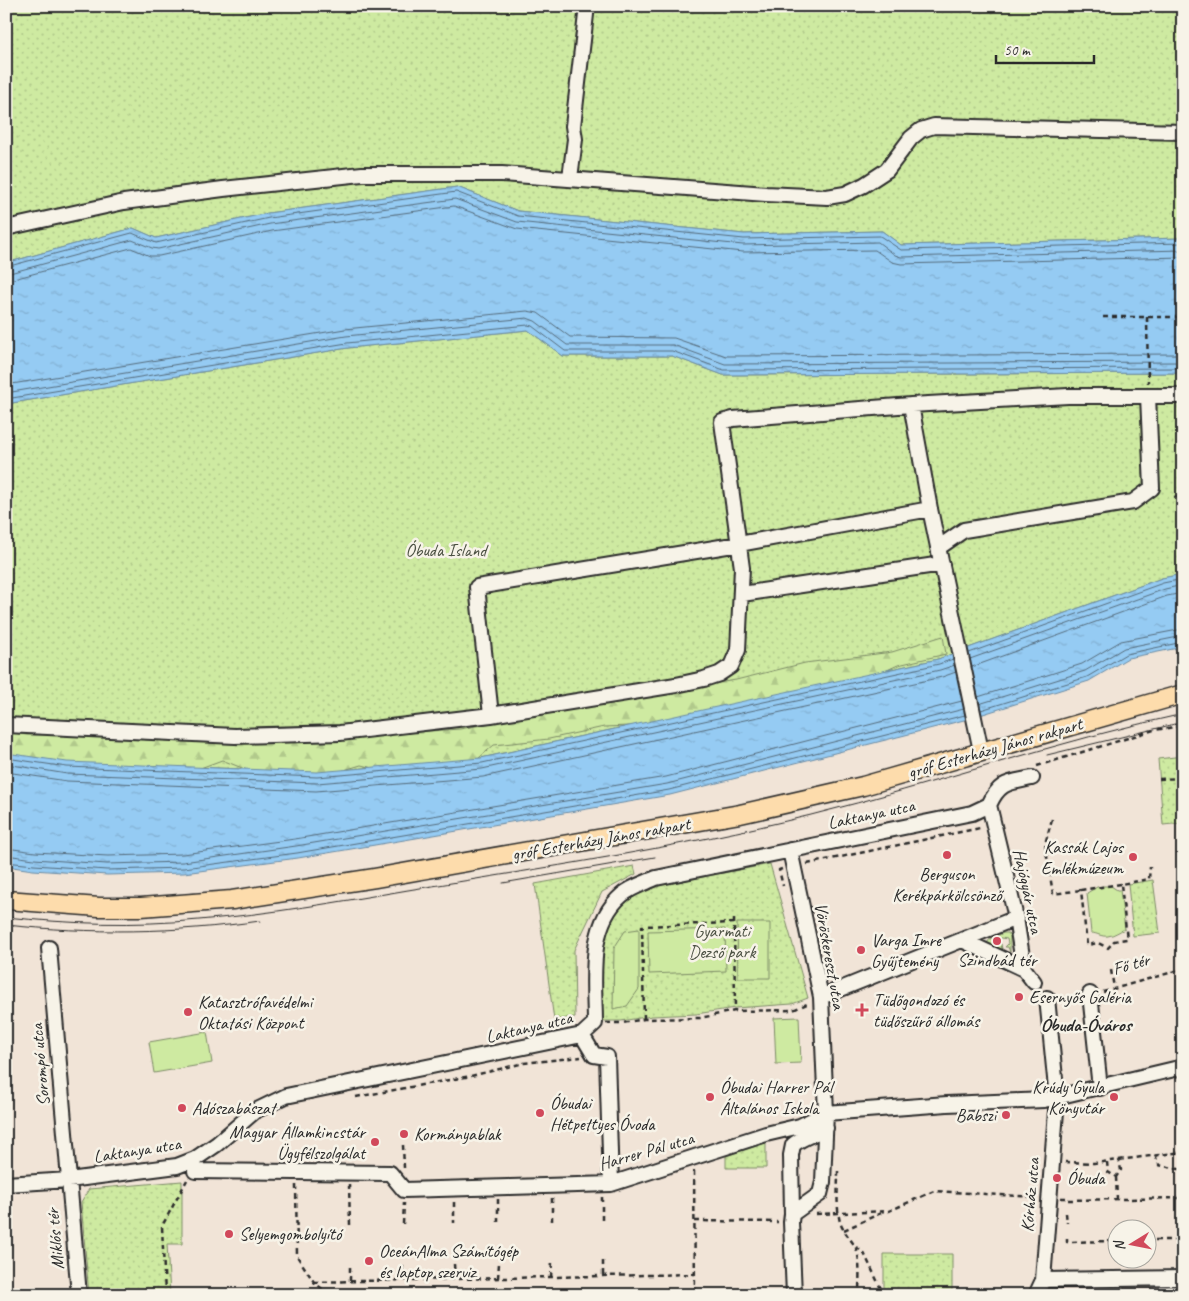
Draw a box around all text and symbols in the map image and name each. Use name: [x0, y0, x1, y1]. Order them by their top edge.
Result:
scale bar: [996, 32, 1094, 64]
text: 50 m: [1004, 41, 1031, 60]
park label: Óbuda Island: [406, 539, 489, 561]
street label: gróf Esterházy János rakpart: [905, 712, 1087, 783]
street label: Laktanya utca: [826, 794, 918, 834]
street label: gróf Esterházy János rakpart: [510, 812, 694, 865]
place label: Kassák Lajos Emlékmúzeum: [1041, 836, 1125, 879]
street label: Hajógyár utca: [1008, 847, 1048, 937]
marker: Berguson Kerékpárkölcsönző: [941, 849, 953, 861]
marker: Kassák Lajos Emlékmúzeum: [1127, 851, 1139, 863]
place label: Berguson Kerékpárkölcsönző: [892, 863, 1004, 906]
street label: Vöröskereszt utca: [810, 901, 850, 1012]
park label: Gyarmati Dezső park: [689, 920, 757, 963]
place label: Varga Imre Gyűjtemény: [871, 929, 942, 972]
marker: Szindbád tér: [991, 935, 1003, 947]
marker: Varga Imre Gyűjtemény: [855, 944, 867, 956]
street label: Fő tér: [1110, 948, 1154, 980]
place label: Szindbád tér: [958, 949, 1039, 971]
place label: Esernyős Galéria: [1029, 986, 1133, 1008]
place label: Tüdőgondozó és tüdőszűrő állomás: [873, 989, 981, 1032]
place label: Katasztrófavédelmi Oktatási Központ: [198, 991, 315, 1034]
marker: Esernyős Galéria: [1013, 991, 1025, 1003]
marker: Tüdőgondozó és tüdőszűrő állomás: [855, 1003, 869, 1017]
marker: Katasztrófavédelmi Oktatási Központ: [182, 1006, 194, 1018]
street label: Laktanya utca: [484, 1006, 576, 1048]
district label: Óbuda-Óváros: [1041, 1013, 1134, 1037]
street label: Sorompó utca: [25, 1021, 55, 1107]
place label: Óbudai Harrer Pál Általános Iskola: [720, 1076, 835, 1119]
place label: Krúdy Gyula Könyvtár: [1032, 1076, 1107, 1119]
marker: Óbudai Harrer Pál Általános Iskola: [704, 1091, 716, 1103]
marker: Krúdy Gyula Könyvtár: [1108, 1091, 1120, 1103]
place label: Óbudai Hétpettyes Óvoda: [550, 1092, 656, 1135]
place label: Adószabászat: [192, 1097, 279, 1119]
marker: Adószabászat: [176, 1102, 188, 1114]
place label: Babszi: [956, 1104, 999, 1126]
marker: Óbudai Hétpettyes Óvoda: [534, 1107, 546, 1119]
marker: Babszi: [1000, 1109, 1012, 1121]
place label: Magyar Államkincstár Ügyfélszolgálat: [229, 1121, 368, 1164]
place label: Kormányablak: [414, 1123, 502, 1145]
street label: Harrer Pál utca: [596, 1126, 698, 1175]
marker: Kormányablak: [398, 1128, 410, 1140]
street label: Laktanya utca: [92, 1132, 184, 1168]
marker: Magyar Államkincstár Ügyfélszolgálat: [369, 1136, 381, 1148]
street label: Kórház utca: [1016, 1155, 1044, 1233]
place label: Óbuda: [1067, 1167, 1106, 1189]
marker: Óbuda: [1051, 1172, 1063, 1184]
street label: Miklós tér: [41, 1205, 69, 1270]
north arrow: [1106, 1218, 1156, 1268]
place label: Selyemgombolyító: [239, 1223, 344, 1245]
marker: Selyemgombolyító: [223, 1228, 235, 1240]
text: N: [1110, 1238, 1129, 1252]
place label: OceánAlma Számítógép és laptop szerviz: [379, 1240, 519, 1283]
marker: OceánAlma Számítógép és laptop szerviz: [363, 1255, 375, 1267]

